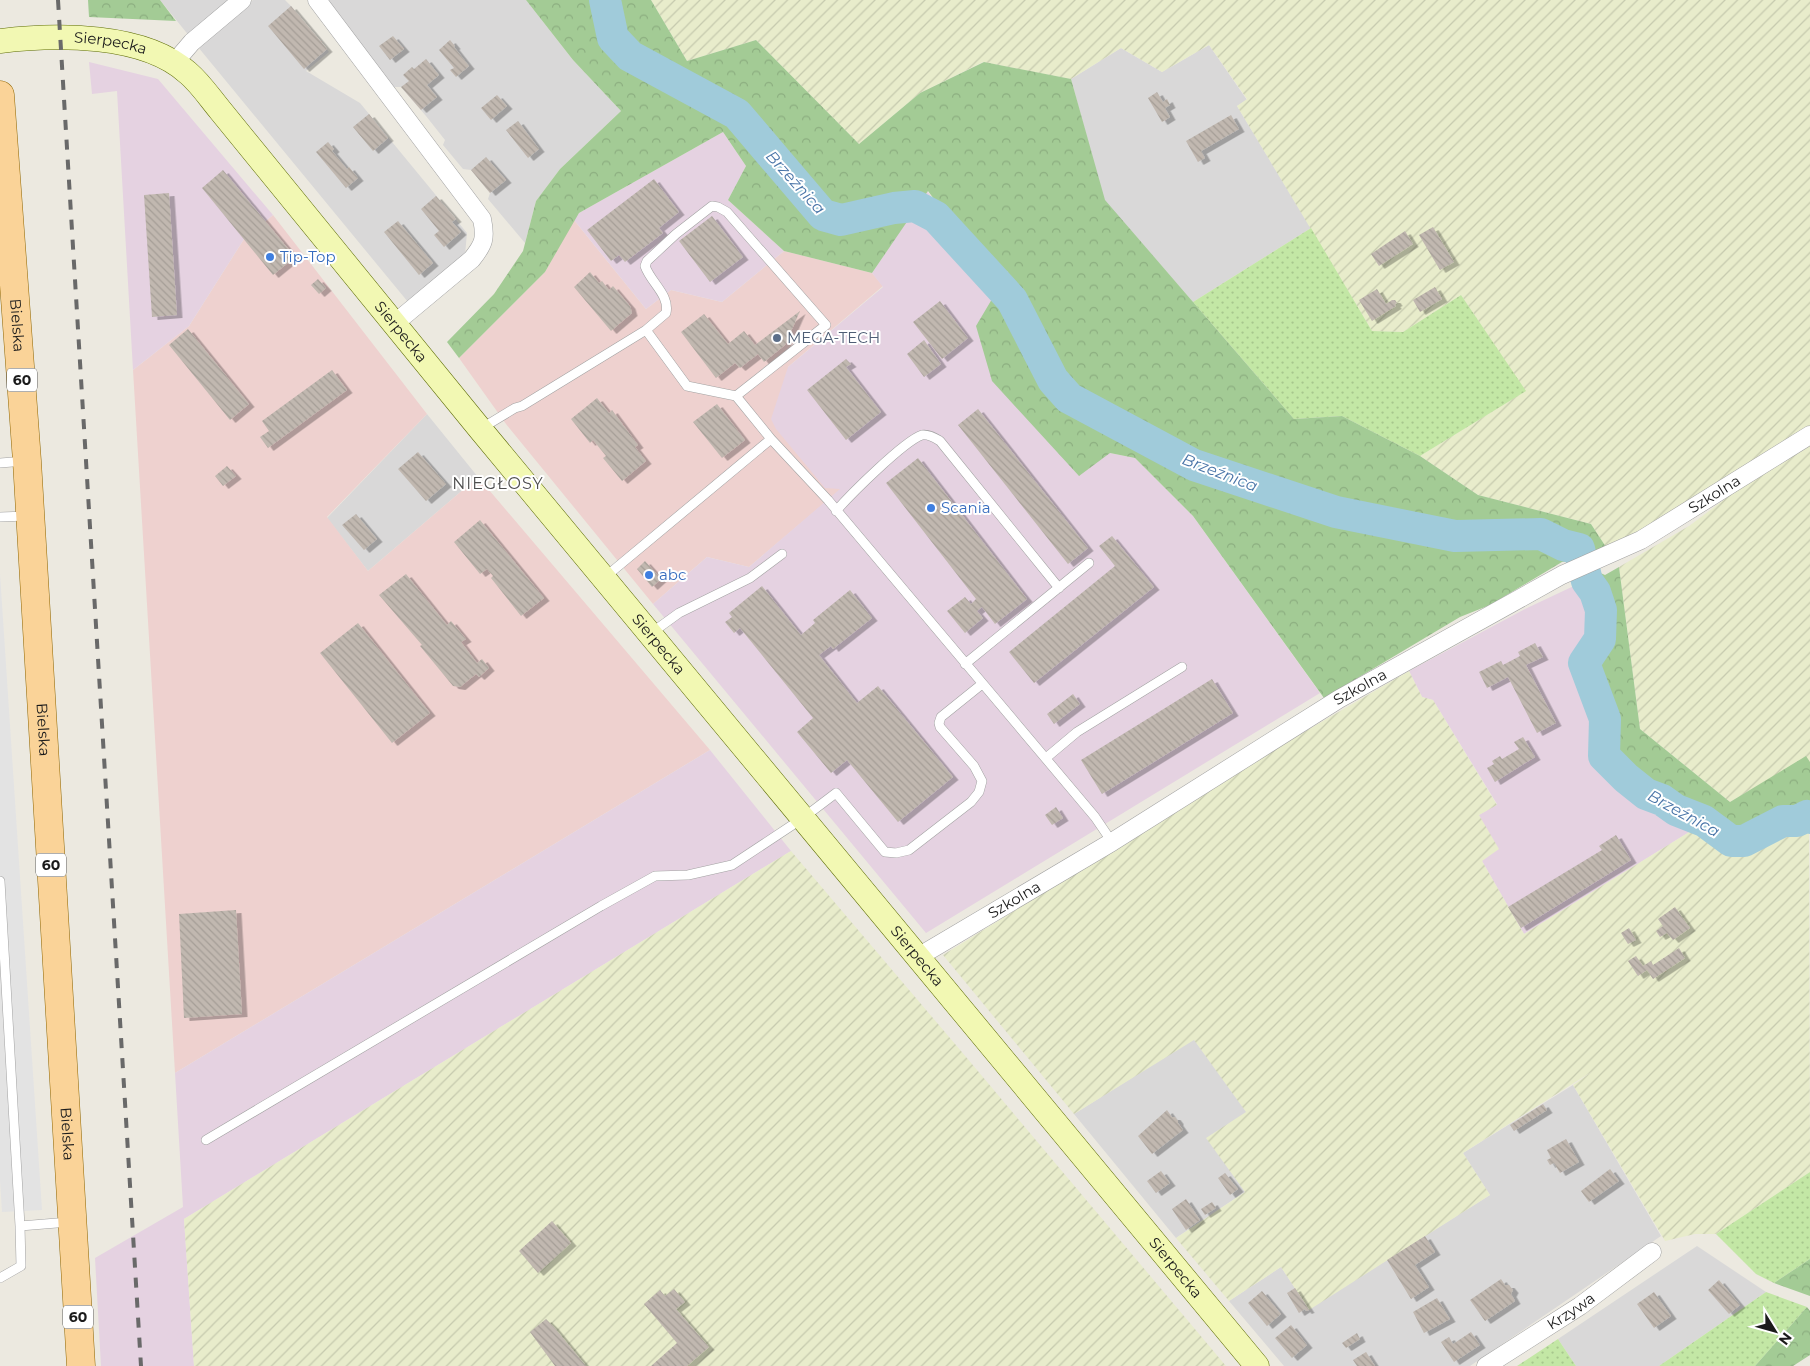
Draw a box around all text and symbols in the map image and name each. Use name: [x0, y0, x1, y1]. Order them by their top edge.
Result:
street label: Sierpecka: [74, 28, 149, 58]
water label: Brzeźnica: [762, 147, 829, 218]
place label: Tip-Top: [280, 247, 336, 266]
marker: Tip-Top: [264, 251, 276, 263]
street label: Sierpecka: [371, 297, 432, 366]
street label: Bielska: [6, 298, 29, 353]
place label: MEGA-TECH: [787, 328, 880, 347]
marker: MEGA-TECH: [771, 332, 783, 344]
road number: 60: [7, 368, 37, 392]
water label: Brzeźnica: [1179, 449, 1260, 496]
street label: Szkolna: [1685, 470, 1744, 517]
district label: NIEGŁOSY: [452, 474, 544, 493]
place label: Scania: [941, 498, 991, 517]
marker: Scania: [925, 502, 937, 514]
place label: abc: [659, 565, 686, 584]
marker: abc: [643, 569, 655, 581]
street label: Sierpecka: [628, 610, 690, 678]
street label: Szkolna: [1330, 664, 1390, 709]
street label: Bielska: [32, 702, 55, 757]
water label: Brzeźnica: [1645, 786, 1723, 841]
road number: 60: [36, 854, 66, 876]
street label: Szkolna: [984, 876, 1044, 922]
street label: Sierpecka: [887, 921, 948, 990]
street label: Bielska: [57, 1107, 79, 1161]
street label: Sierpecka: [1145, 1233, 1207, 1302]
street label: Krzywa: [1543, 1288, 1598, 1334]
road number: 60: [63, 1305, 93, 1328]
north arrow: [1750, 1306, 1800, 1356]
text: N: [1775, 1329, 1796, 1349]

